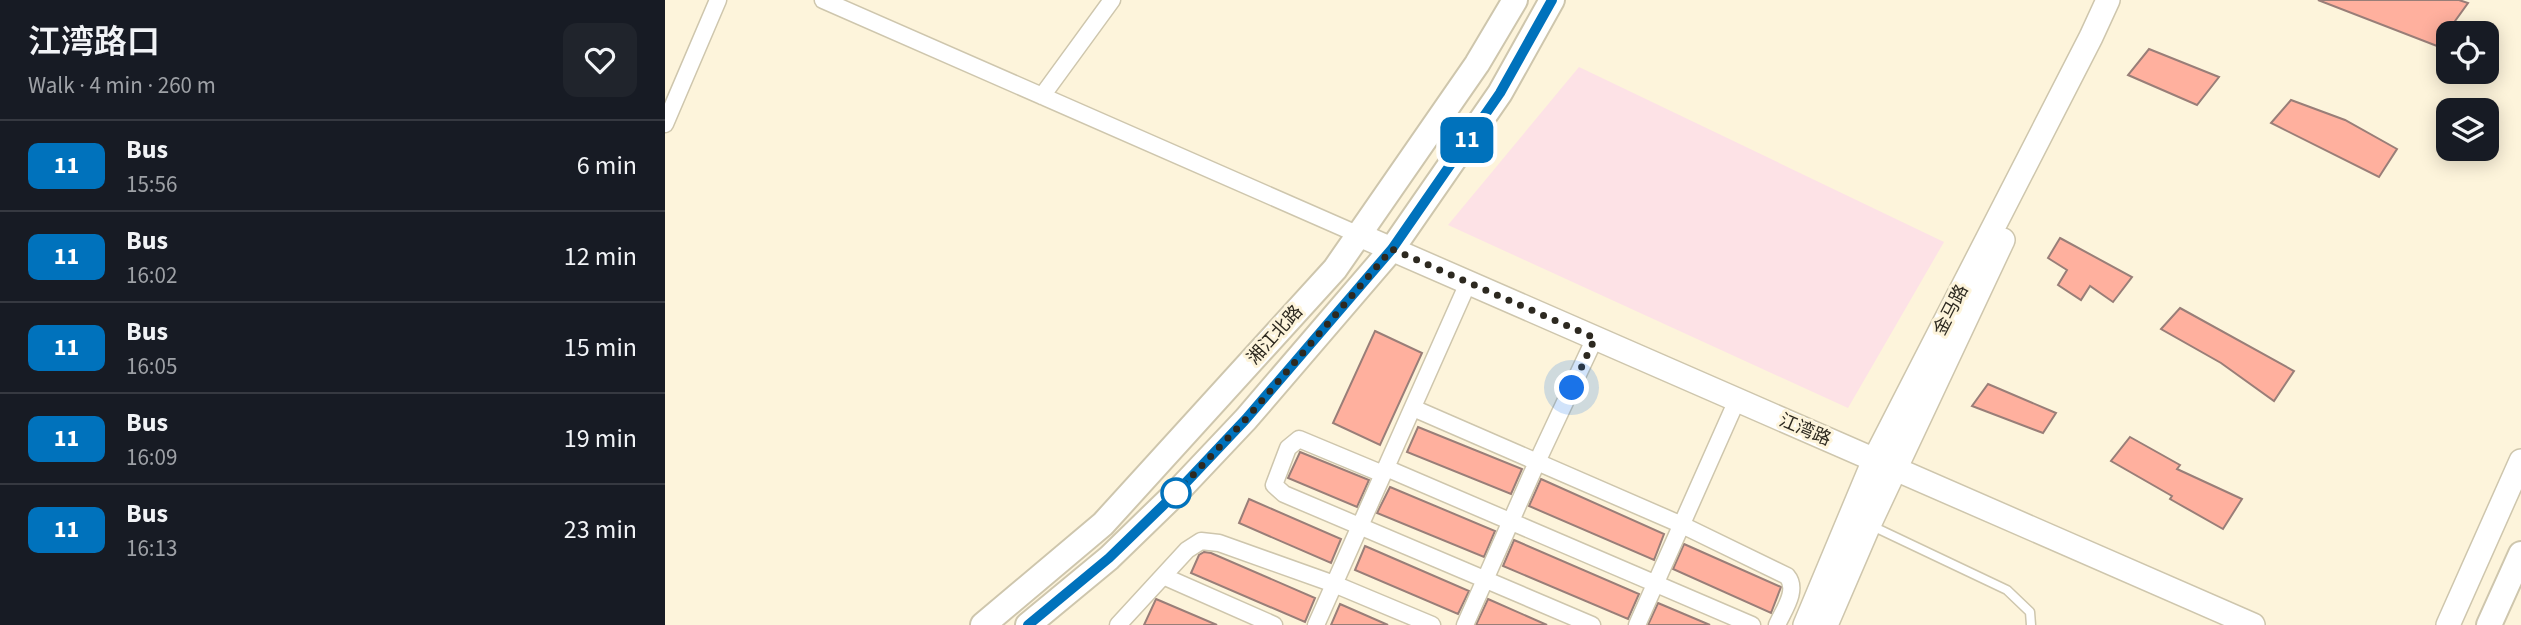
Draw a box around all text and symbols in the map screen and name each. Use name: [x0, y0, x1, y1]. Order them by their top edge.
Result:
text: 江湾路口: [28, 19, 160, 66]
map controls: [2436, 21, 2499, 161]
button: locate: [2436, 21, 2499, 84]
button: heart: [563, 23, 637, 97]
text: Walk · 4 min · 260 m: [28, 69, 216, 102]
button: layers: [2436, 98, 2499, 161]
line badge: 11: [1435, 117, 1499, 163]
text: 11: [1454, 122, 1480, 157]
text: Bus: [126, 131, 168, 168]
text: 6 min: [577, 147, 637, 184]
text: 11: [54, 148, 79, 183]
text: 15:56: [126, 168, 177, 201]
text: Bus: [126, 222, 168, 259]
text: 12 min: [564, 238, 637, 275]
text: 11: [54, 239, 79, 274]
text: 16:02: [126, 259, 177, 292]
street label: 金马路: [1928, 280, 1974, 340]
street label: 湘江北路: [1242, 300, 1308, 370]
text: Bus: [126, 313, 168, 350]
text: 15 min: [564, 329, 637, 366]
text: 11: [54, 330, 79, 365]
text: 16:05: [126, 350, 177, 383]
your location: [1554, 370, 1589, 405]
text: Bus: [126, 404, 168, 441]
street label: 江湾路: [1775, 408, 1835, 452]
text: 19 min: [564, 420, 637, 457]
text: 11: [54, 421, 79, 456]
text: 16:09: [126, 441, 177, 474]
unlabelled marker: [1161, 478, 1191, 508]
text: Bus: [126, 495, 168, 532]
text: 23 min: [564, 511, 637, 548]
text: 11: [54, 512, 79, 547]
text: 16:13: [126, 532, 177, 565]

